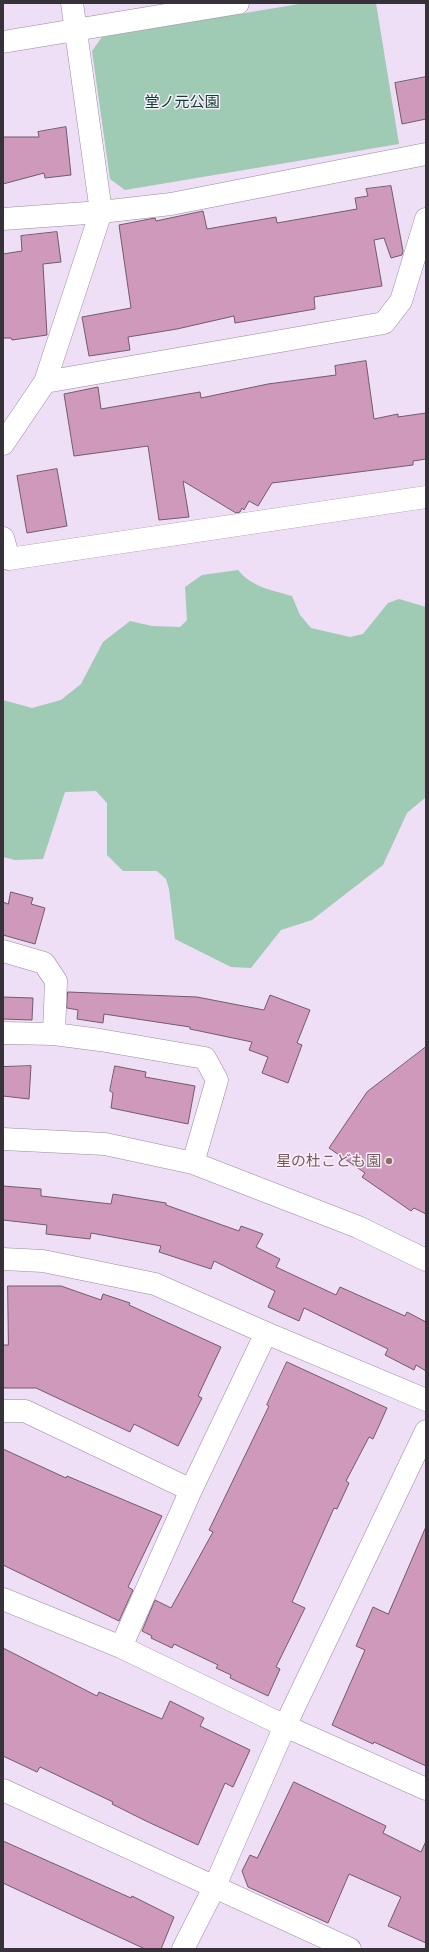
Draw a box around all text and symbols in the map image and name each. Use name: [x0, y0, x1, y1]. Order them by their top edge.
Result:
park label: 堂ノ元公園: [145, 93, 219, 111]
place label: 星の杜こども園: [276, 1152, 381, 1170]
marker: 星の杜こども園: [384, 1156, 394, 1166]

